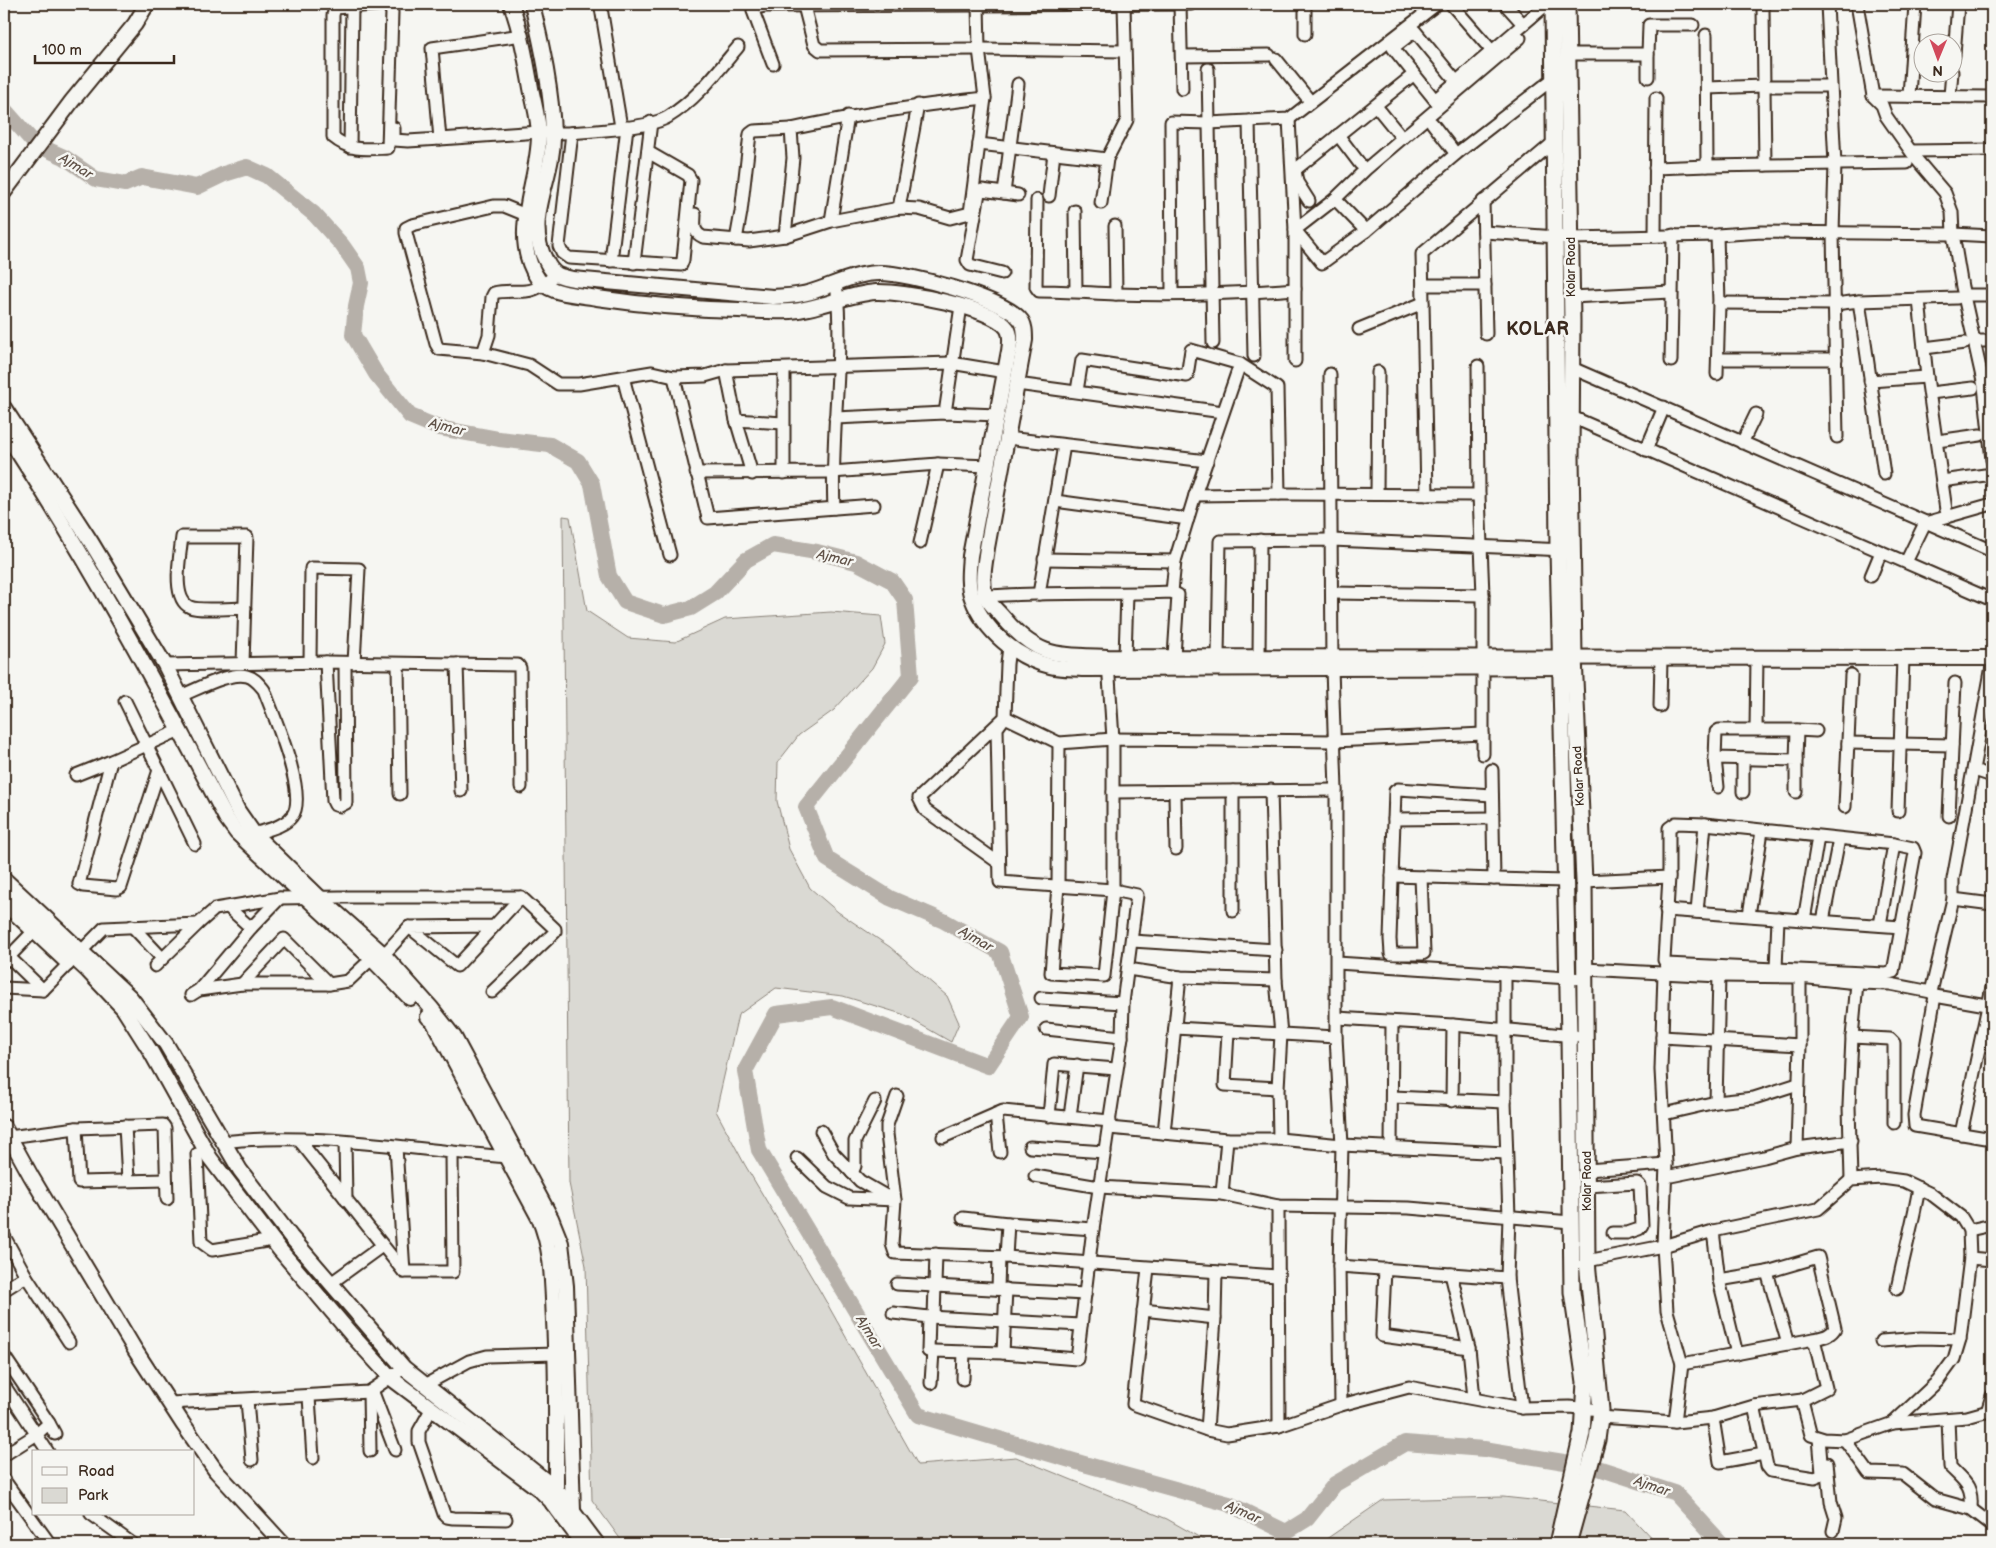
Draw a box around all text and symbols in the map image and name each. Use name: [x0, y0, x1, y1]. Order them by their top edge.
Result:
scale bar: [35, 32, 174, 64]
north arrow: [1914, 32, 1964, 82]
text: 100 m: [42, 41, 82, 60]
text: N: [1932, 62, 1943, 79]
water label: Ajmar: [55, 149, 97, 183]
street label: Kolar Road: [1564, 237, 1579, 297]
district label: KOLAR: [1506, 319, 1570, 340]
water label: Ajmar: [426, 414, 468, 440]
water label: Ajmar: [814, 545, 856, 571]
street label: Kolar Road: [1570, 745, 1588, 807]
water label: Ajmar: [955, 922, 997, 956]
street label: Kolar Road: [1580, 1151, 1595, 1211]
water label: Ajmar: [852, 1311, 886, 1353]
legend: [32, 1450, 195, 1516]
text: Road: [78, 1462, 114, 1481]
water label: Ajmar: [1631, 1472, 1673, 1500]
text: Park: [78, 1486, 109, 1505]
water label: Ajmar: [1222, 1496, 1264, 1528]

